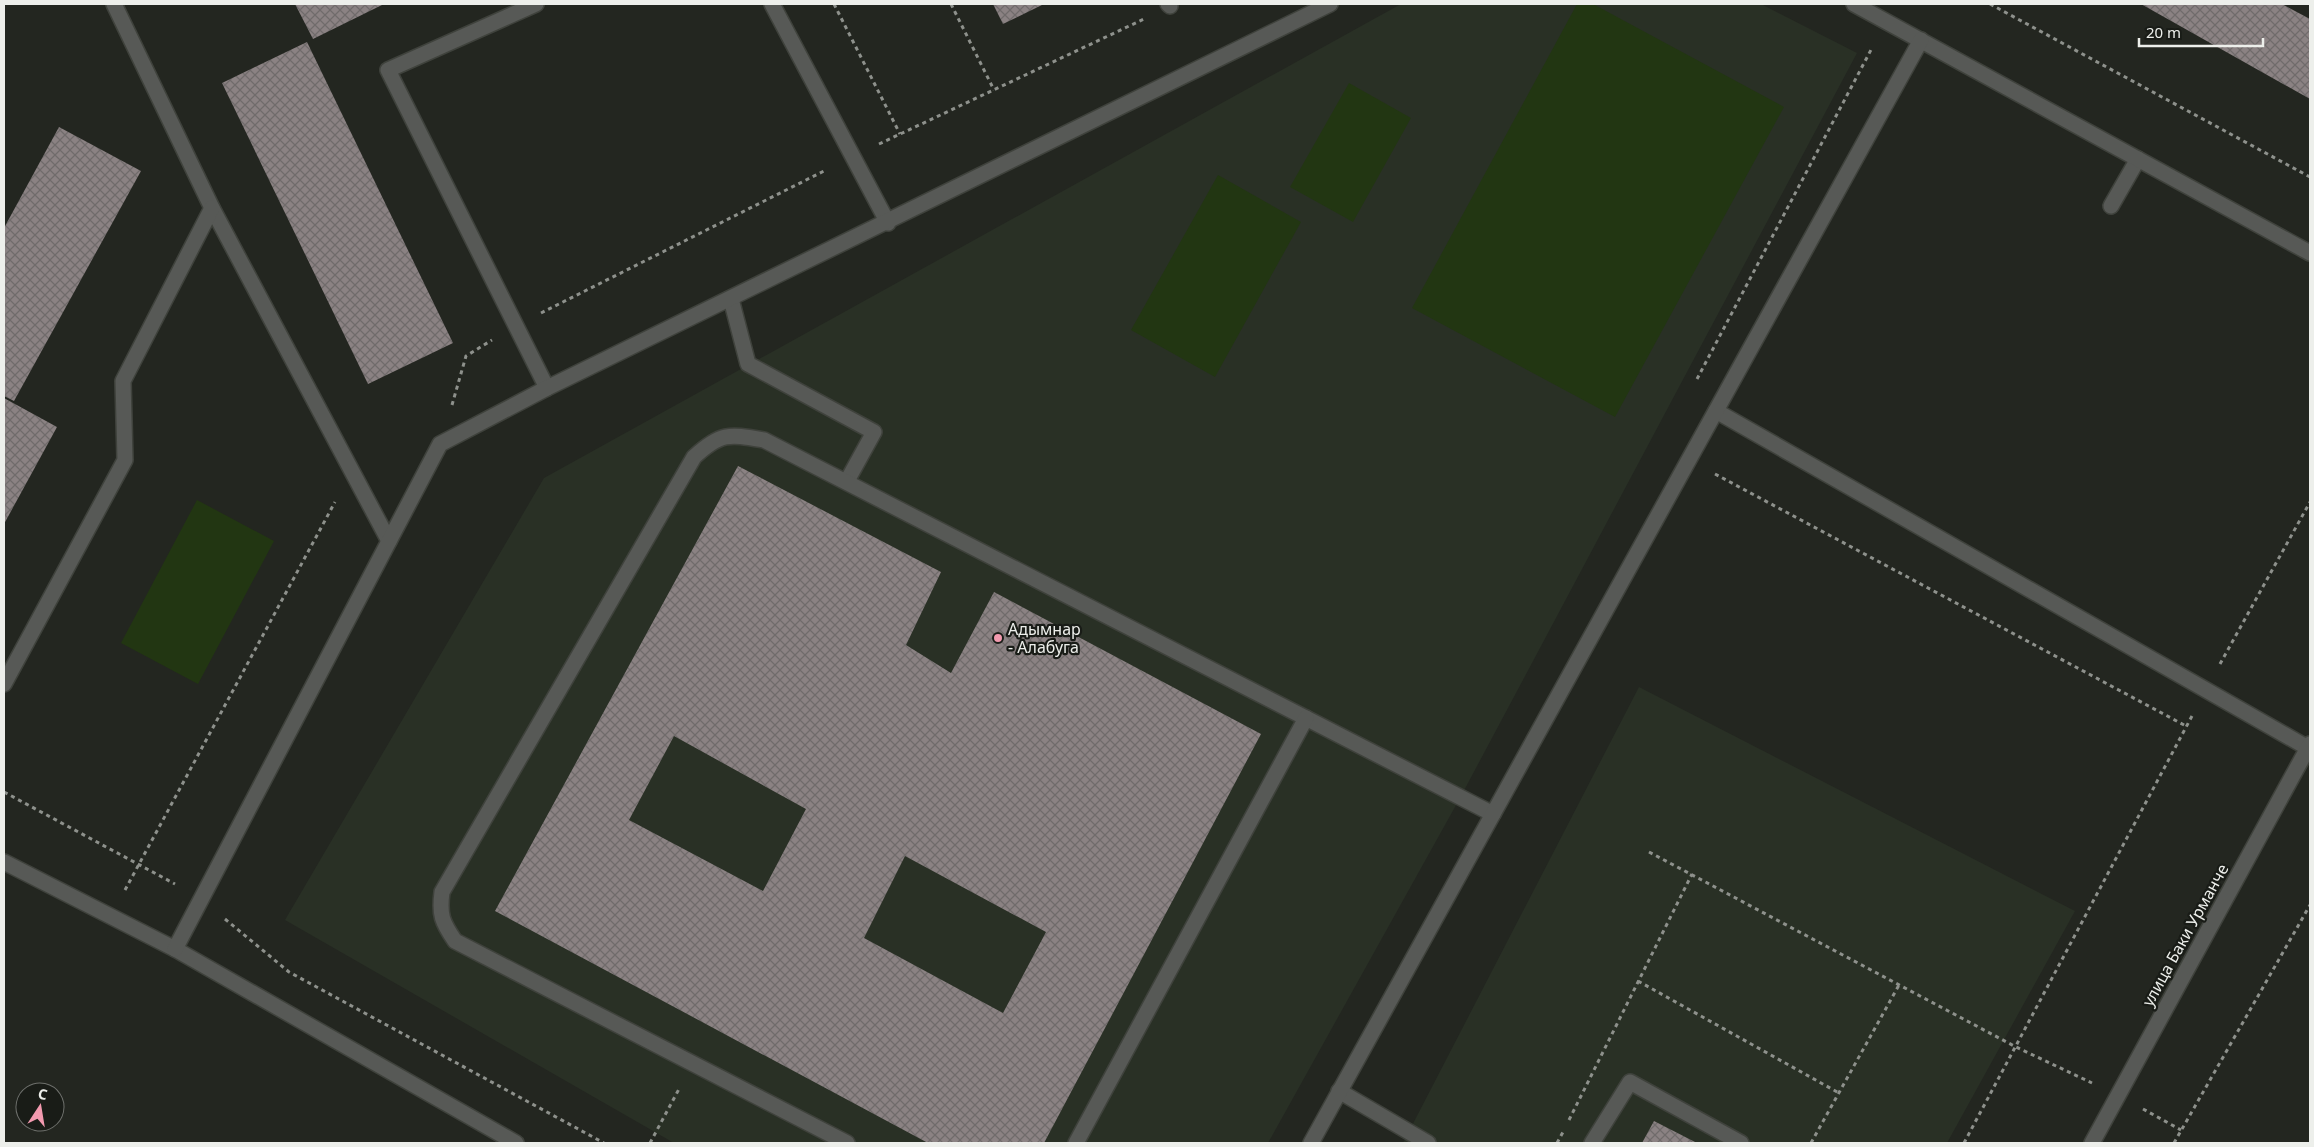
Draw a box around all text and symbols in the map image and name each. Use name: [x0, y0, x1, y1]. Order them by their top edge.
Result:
scale bar: [2139, 15, 2263, 47]
text: 20 m: [2146, 22, 2181, 42]
place label: Адымнар - Алабуга: [1008, 618, 1081, 658]
marker: Адымнар - Алабуга: [992, 632, 1004, 644]
street label: улица Баки Урманче: [2137, 860, 2233, 1010]
north arrow: [15, 1082, 65, 1132]
text: С: [36, 1084, 49, 1104]

